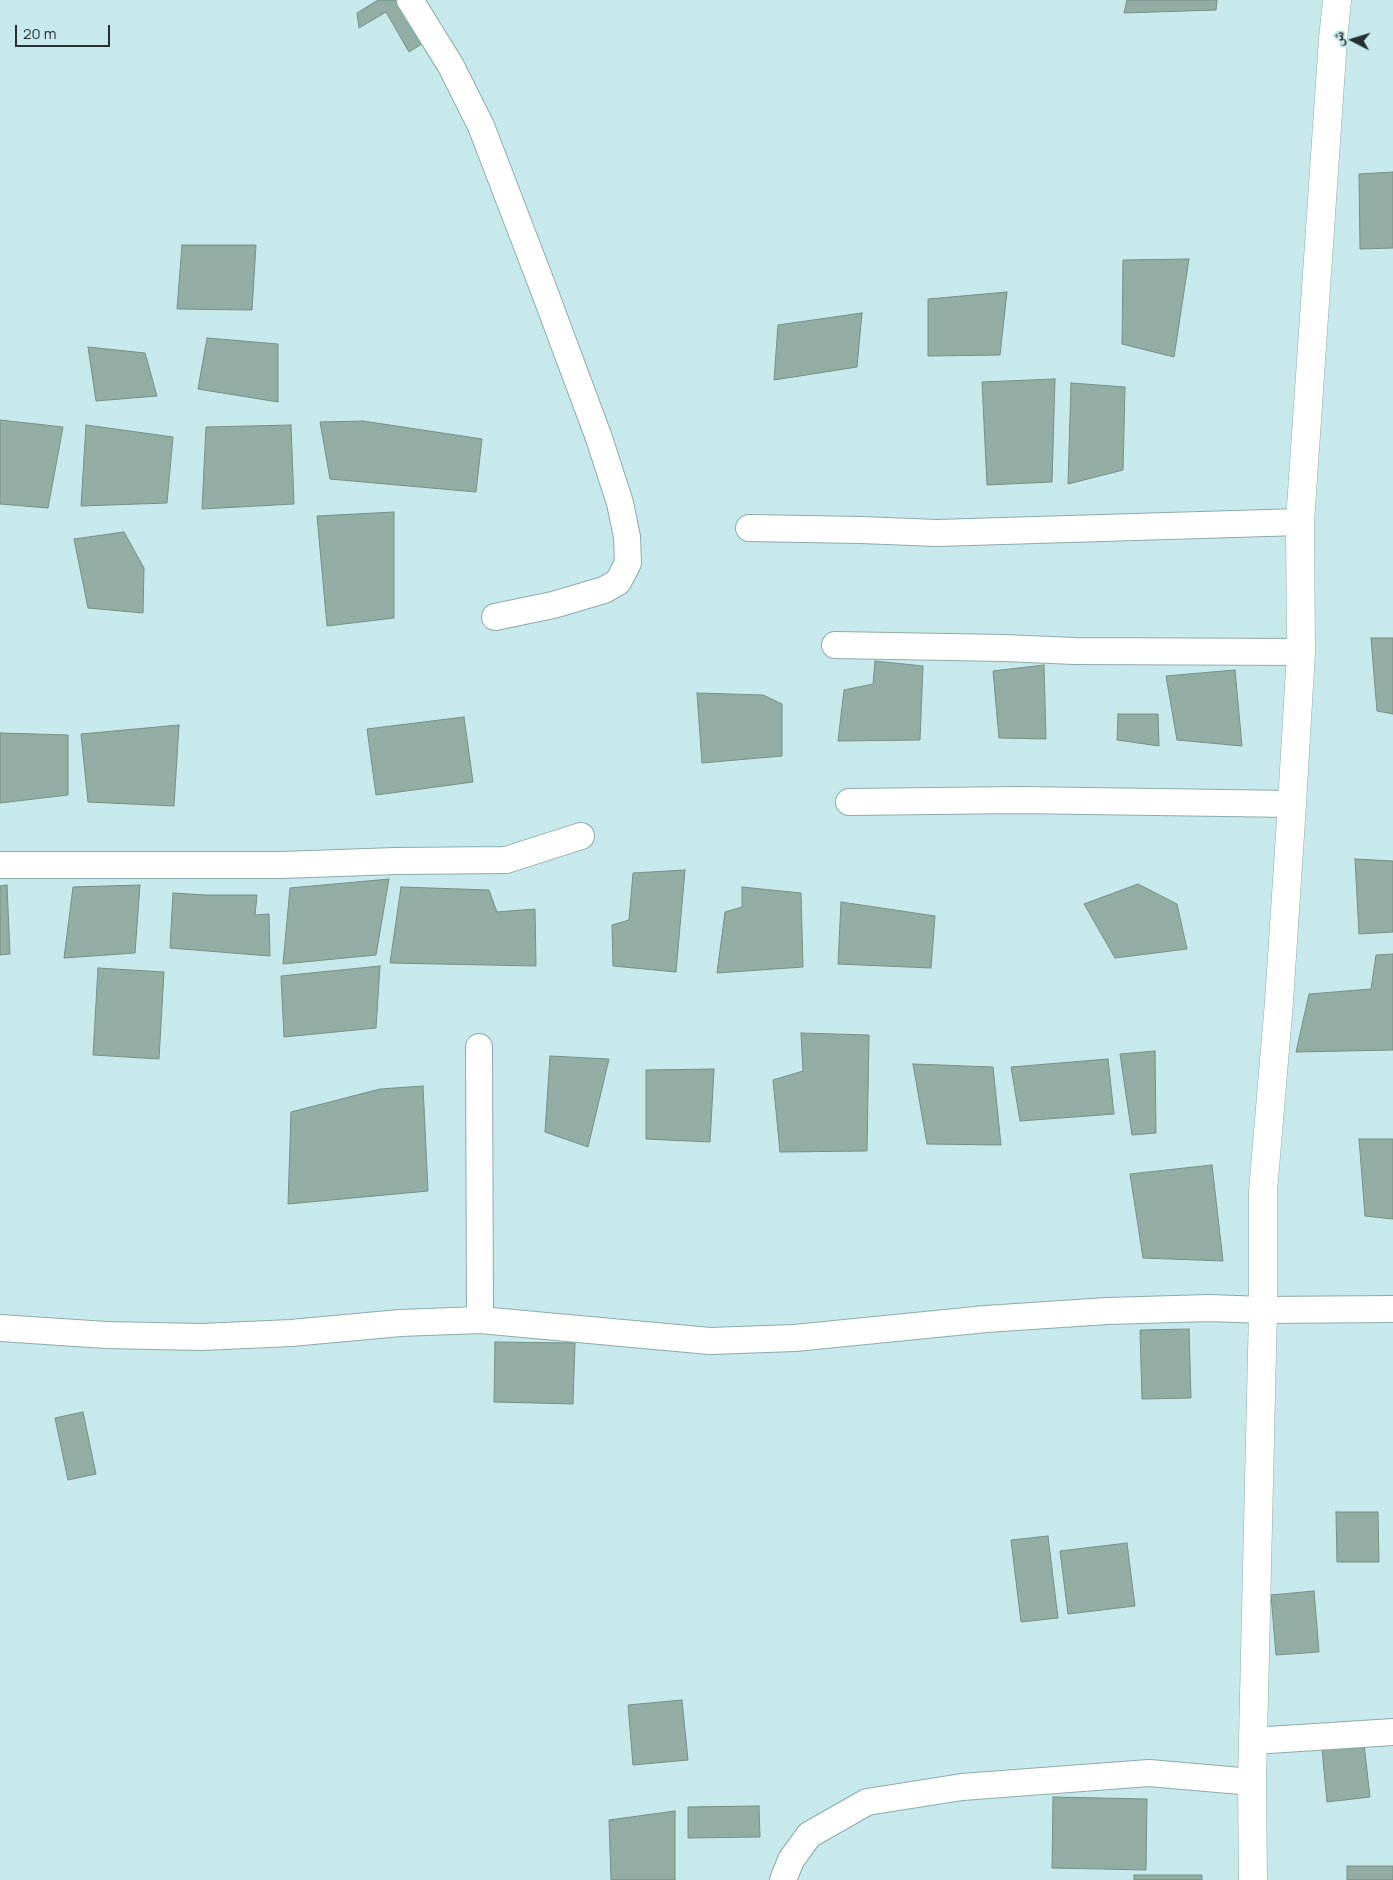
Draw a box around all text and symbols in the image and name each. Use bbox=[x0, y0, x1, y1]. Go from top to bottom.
scale bar bbox=[18, 15, 112, 47]
north arrow bbox=[1328, 15, 1378, 65]
text: 20 m bbox=[23, 23, 56, 44]
text: ش bbox=[1327, 30, 1348, 47]

